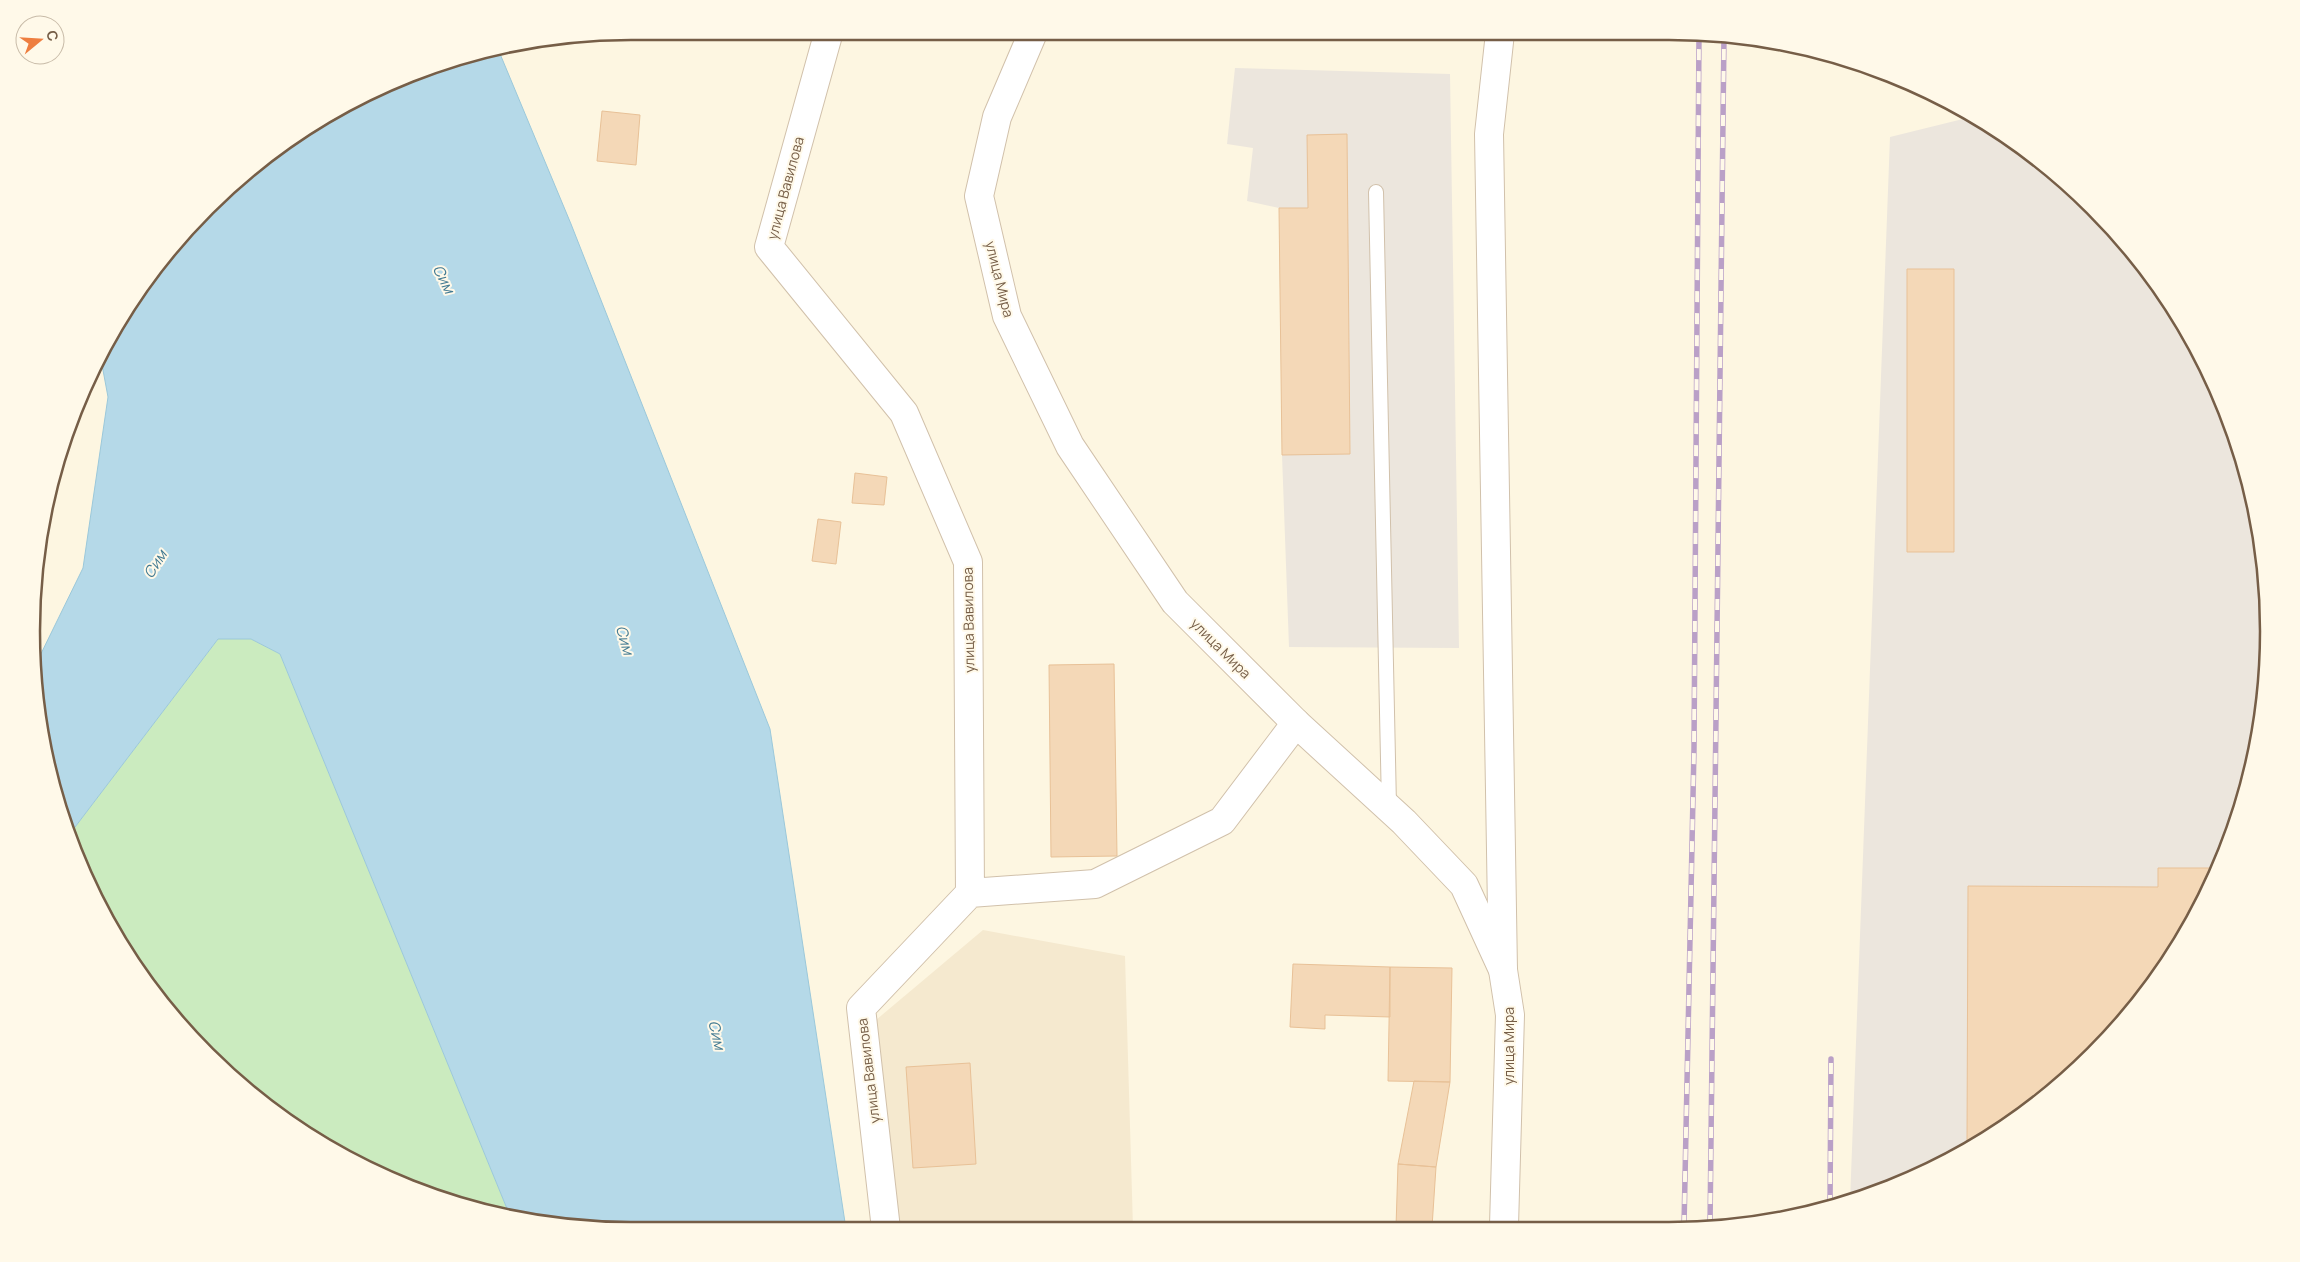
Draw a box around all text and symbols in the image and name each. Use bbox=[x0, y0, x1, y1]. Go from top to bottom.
north arrow bbox=[15, 15, 65, 65]
text: С bbox=[42, 28, 63, 44]
street label: улица Вавилова bbox=[762, 134, 808, 242]
street label: улица Мира bbox=[981, 239, 1019, 319]
water label: Сим bbox=[428, 261, 461, 298]
water label: Сим bbox=[138, 544, 173, 582]
street label: улица Вавилова bbox=[958, 567, 978, 673]
street label: улица Мира bbox=[1187, 614, 1255, 682]
water label: Сим bbox=[611, 623, 640, 659]
street label: улица Мира bbox=[1499, 1007, 1518, 1085]
street label: улица Вавилова bbox=[852, 1017, 884, 1125]
water label: Сим bbox=[703, 1018, 731, 1053]

